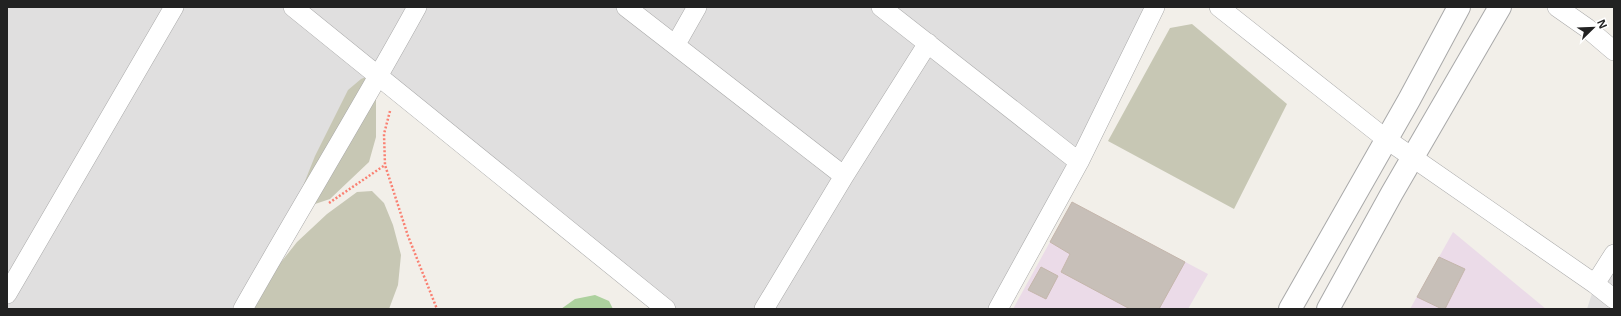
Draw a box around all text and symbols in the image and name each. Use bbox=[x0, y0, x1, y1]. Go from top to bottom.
north arrow bbox=[1573, 8, 1613, 48]
text: N bbox=[1594, 17, 1611, 31]

